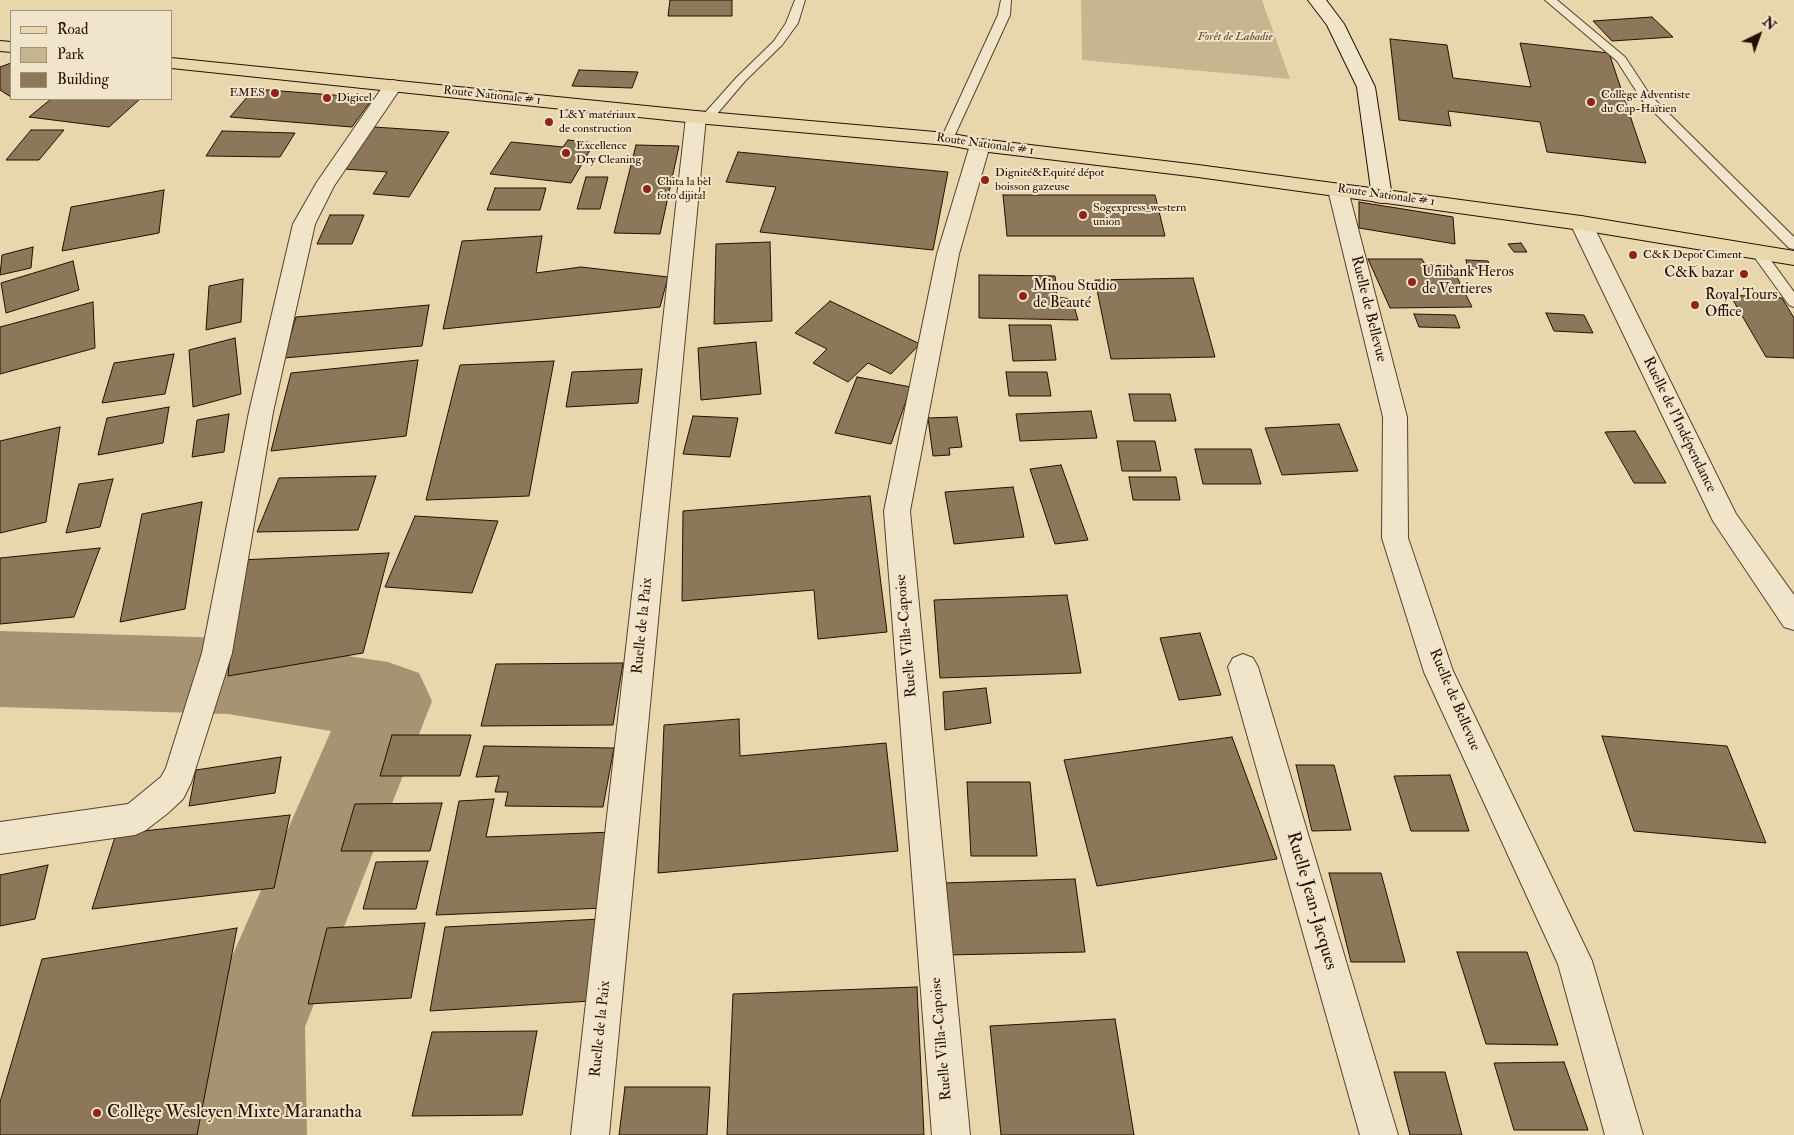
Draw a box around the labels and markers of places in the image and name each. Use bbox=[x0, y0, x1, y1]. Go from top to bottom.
place label: EMES bbox=[229, 86, 265, 100]
marker: EMES bbox=[269, 87, 281, 99]
place label: Collège Adventiste du Cap-Haïtien bbox=[1601, 88, 1690, 116]
place label: Digicel bbox=[337, 91, 372, 105]
marker: Digicel bbox=[321, 92, 333, 104]
marker: Collège Adventiste du Cap-Haïtien bbox=[1585, 96, 1597, 108]
place label: L&Y matériaux de construction bbox=[559, 108, 636, 136]
marker: L&Y matériaux de construction bbox=[543, 116, 555, 128]
place label: Excellence Dry Cleaning bbox=[576, 139, 641, 167]
marker: Excellence Dry Cleaning bbox=[560, 147, 572, 159]
place label: Dignité&Equité dépot boisson gazeuse bbox=[995, 166, 1104, 194]
marker: Dignité&Equité dépot boisson gazeuse bbox=[979, 174, 991, 186]
place label: Chita la bèl foto dijital bbox=[657, 175, 711, 203]
marker: Chita la bèl foto dijital bbox=[641, 183, 653, 195]
place label: Sogexpress_western union bbox=[1093, 201, 1186, 229]
marker: Sogexpress_western union bbox=[1077, 209, 1089, 221]
place label: C&K Depot Ciment bbox=[1643, 248, 1742, 262]
marker: C&K Depot Ciment bbox=[1627, 249, 1639, 261]
place label: Unibank Heros de Vertieres bbox=[1422, 264, 1514, 299]
place label: C&K bazar bbox=[1664, 265, 1734, 283]
marker: C&K bazar bbox=[1738, 268, 1750, 280]
marker: Unibank Heros de Vertieres bbox=[1406, 276, 1418, 288]
place label: Minou Studio de Beauté bbox=[1033, 278, 1117, 313]
place label: Royal Tours Office bbox=[1705, 287, 1777, 322]
marker: Minou Studio de Beauté bbox=[1017, 290, 1029, 302]
marker: Royal Tours Office bbox=[1689, 299, 1701, 311]
place label: Collège Wesleyen Mixte Maranatha bbox=[107, 1102, 362, 1124]
marker: Collège Wesleyen Mixte Maranatha bbox=[91, 1107, 103, 1119]

